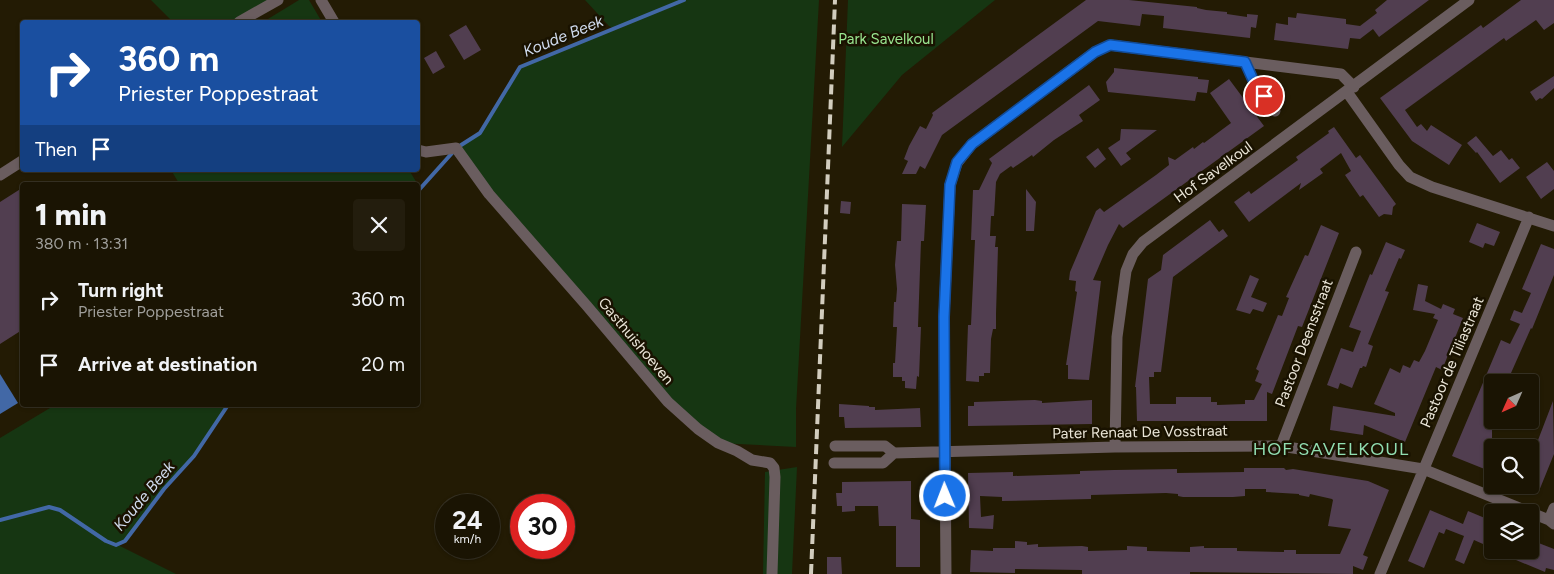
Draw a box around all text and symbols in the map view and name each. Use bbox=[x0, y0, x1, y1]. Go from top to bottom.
water label: Koude Beek bbox=[520, 11, 607, 61]
park label: Park Savelkoul bbox=[838, 30, 934, 48]
text: 360 m bbox=[118, 38, 219, 80]
icon: right bbox=[35, 40, 100, 105]
pin bbox=[1243, 75, 1285, 117]
text: Priester Poppestraat bbox=[118, 80, 319, 107]
icon: arrive bbox=[1250, 82, 1278, 110]
icon: arrive bbox=[87, 135, 115, 163]
text: Then bbox=[35, 138, 77, 161]
street label: Hof Savelkoul bbox=[1170, 138, 1256, 206]
text: 1 min bbox=[35, 196, 107, 233]
button: close bbox=[353, 199, 405, 251]
text: 380 m · 13:31 bbox=[35, 234, 128, 253]
street label: Pastoor Deensstraat bbox=[1271, 276, 1337, 410]
text: Turn right bbox=[78, 279, 164, 302]
icon: right bbox=[35, 286, 63, 314]
text: 360 m bbox=[351, 288, 405, 311]
street label: Pastoor de Tiliastraat bbox=[1416, 293, 1488, 430]
street label: Gasthuishoeven bbox=[594, 294, 678, 388]
text: Priester Poppestraat bbox=[78, 302, 224, 321]
icon: arrive bbox=[35, 351, 63, 379]
text: Arrive at destination bbox=[78, 353, 257, 376]
text: 20 m bbox=[361, 353, 405, 376]
north arrow bbox=[1484, 374, 1539, 429]
map controls bbox=[1484, 374, 1539, 559]
street label: Pater Renaat De Vosstraat bbox=[1052, 421, 1228, 443]
district label: HOF SAVELKOUL bbox=[1253, 438, 1409, 460]
button: search bbox=[1484, 439, 1539, 494]
water label: Koude Beek bbox=[109, 456, 179, 535]
position arrow bbox=[918, 469, 970, 521]
speed limit sign: 30 bbox=[510, 494, 575, 559]
button: layers bbox=[1484, 504, 1539, 559]
text: 24 bbox=[452, 505, 483, 535]
text: km/h bbox=[454, 532, 481, 546]

